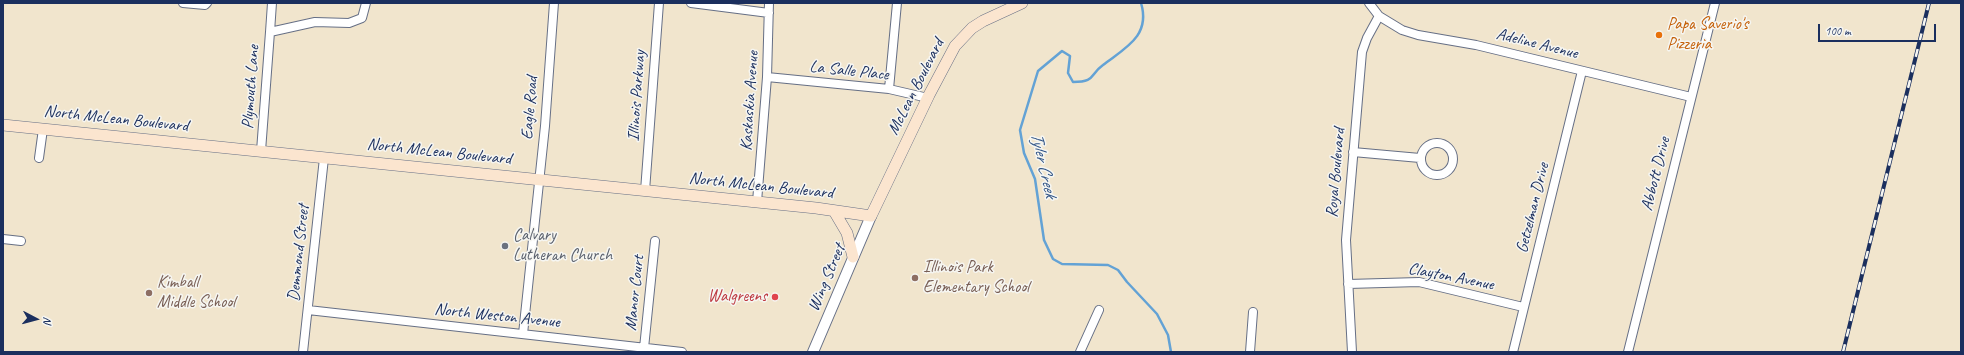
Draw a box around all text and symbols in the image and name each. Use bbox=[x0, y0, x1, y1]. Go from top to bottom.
place label: Papa Saverio's Pizzeria bbox=[1667, 15, 1748, 55]
scale bar bbox=[1820, 16, 1938, 42]
text: 100 m bbox=[1825, 23, 1851, 39]
street label: Adeline Avenue bbox=[1494, 24, 1580, 64]
marker: Papa Saverio's Pizzeria bbox=[1654, 30, 1664, 40]
street label: McLean Boulevard bbox=[883, 36, 949, 138]
street label: Plymouth Lane bbox=[238, 44, 264, 130]
street label: Illinois Parkway bbox=[624, 50, 650, 142]
street label: Kaskaskia Avenue bbox=[736, 50, 764, 152]
street label: La Salle Place bbox=[808, 57, 890, 85]
street label: Eagle Road bbox=[517, 76, 543, 140]
street label: North McLean Boulevard bbox=[43, 101, 189, 137]
street label: Royal Boulevard bbox=[1322, 127, 1350, 219]
water label: Tyler Creek bbox=[1025, 130, 1061, 200]
street label: North McLean Boulevard bbox=[366, 134, 512, 170]
street label: Abbott Drive bbox=[1637, 135, 1675, 213]
street label: Getzelman Drive bbox=[1512, 161, 1554, 255]
street label: North McLean Boulevard bbox=[688, 168, 834, 204]
street label: Demmond Street bbox=[284, 204, 314, 302]
place label: Calvary Lutheran Church bbox=[513, 226, 612, 266]
marker: Calvary Lutheran Church bbox=[500, 241, 510, 251]
street label: Wing Street bbox=[804, 241, 850, 315]
street label: Manor Court bbox=[621, 254, 649, 332]
place label: Illinois Park Elementary School bbox=[923, 258, 1029, 298]
street label: Clayton Avenue bbox=[1407, 259, 1495, 295]
place label: Kimball Middle School bbox=[157, 273, 235, 313]
marker: Illinois Park Elementary School bbox=[910, 273, 920, 283]
place label: Walgreens bbox=[708, 287, 767, 307]
marker: Kimball Middle School bbox=[144, 288, 154, 298]
marker: Walgreens bbox=[770, 292, 780, 302]
north arrow bbox=[16, 299, 56, 339]
street label: North Weston Avenue bbox=[433, 299, 561, 333]
text: N bbox=[41, 316, 55, 324]

